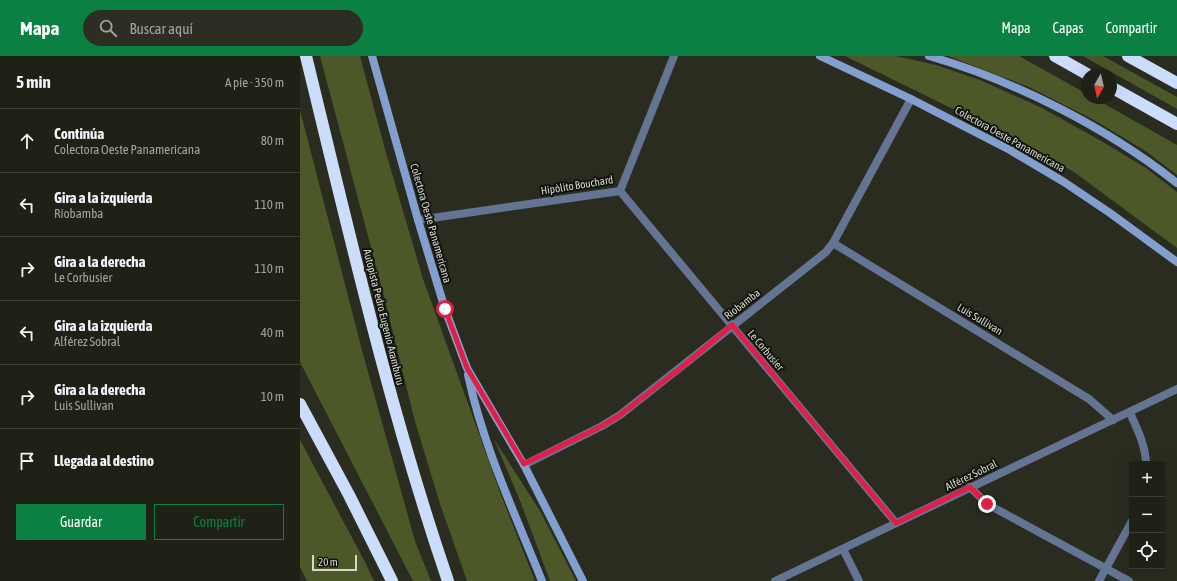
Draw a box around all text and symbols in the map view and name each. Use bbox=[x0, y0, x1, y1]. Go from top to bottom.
search box bbox=[83, 10, 363, 46]
text: Mapa bbox=[20, 17, 59, 39]
icon: search bbox=[97, 17, 119, 39]
text: Buscar aquí bbox=[129, 20, 193, 37]
text: Mapa bbox=[1002, 20, 1031, 36]
text: Capas bbox=[1053, 20, 1084, 36]
text: Compartir bbox=[1106, 20, 1157, 36]
north arrow bbox=[1081, 68, 1117, 104]
text: 5 min bbox=[16, 72, 51, 92]
text: A pie · 350 m bbox=[225, 75, 284, 90]
street label: Colectora Oeste Panamericana bbox=[953, 104, 1067, 174]
text: Continúa bbox=[54, 125, 104, 142]
icon: ahead bbox=[16, 130, 38, 152]
text: 80 m bbox=[261, 133, 284, 148]
text: Colectora Oeste Panamericana bbox=[54, 142, 200, 157]
street label: Colectora Oeste Panamericana bbox=[408, 162, 454, 284]
street label: Hipòlito Bouchard bbox=[540, 173, 614, 197]
text: Gira a la izquierda bbox=[54, 189, 152, 206]
icon: left bbox=[16, 194, 38, 216]
text: 110 m bbox=[255, 197, 284, 212]
text: Riobamba bbox=[54, 206, 103, 221]
street label: Autopista Pedro Eugenio Aramburu bbox=[361, 247, 407, 387]
text: Gira a la derecha bbox=[54, 253, 145, 270]
icon: right bbox=[16, 258, 38, 280]
text: 110 m bbox=[255, 261, 284, 276]
text: Le Corbusier bbox=[54, 270, 112, 285]
street label: Riobamba bbox=[722, 286, 762, 322]
route start bbox=[436, 300, 454, 318]
street label: Luis Sullivan bbox=[955, 301, 1005, 337]
text: Gira a la izquierda bbox=[54, 317, 152, 334]
icon: left bbox=[16, 322, 38, 344]
text: 40 m bbox=[261, 325, 284, 340]
street label: Le Corbusier bbox=[746, 327, 787, 373]
text: Alférez Sobral bbox=[54, 334, 120, 349]
text: Gira a la derecha bbox=[54, 381, 145, 398]
icon: right bbox=[16, 386, 38, 408]
text: 10 m bbox=[261, 389, 284, 404]
text: Luis Sullivan bbox=[54, 398, 114, 413]
icon: arrive bbox=[16, 450, 38, 472]
text: Llegada al destino bbox=[54, 452, 154, 469]
street label: Alférez Sobral bbox=[943, 457, 999, 493]
map controls bbox=[1129, 461, 1165, 569]
button: + bbox=[1129, 461, 1165, 497]
route end bbox=[978, 495, 996, 513]
button: − bbox=[1129, 497, 1165, 533]
button: Guardar bbox=[16, 504, 146, 540]
button: Compartir bbox=[154, 504, 284, 540]
button: locate bbox=[1129, 533, 1165, 569]
scale bar bbox=[312, 553, 357, 572]
text: 20 m bbox=[318, 556, 338, 568]

